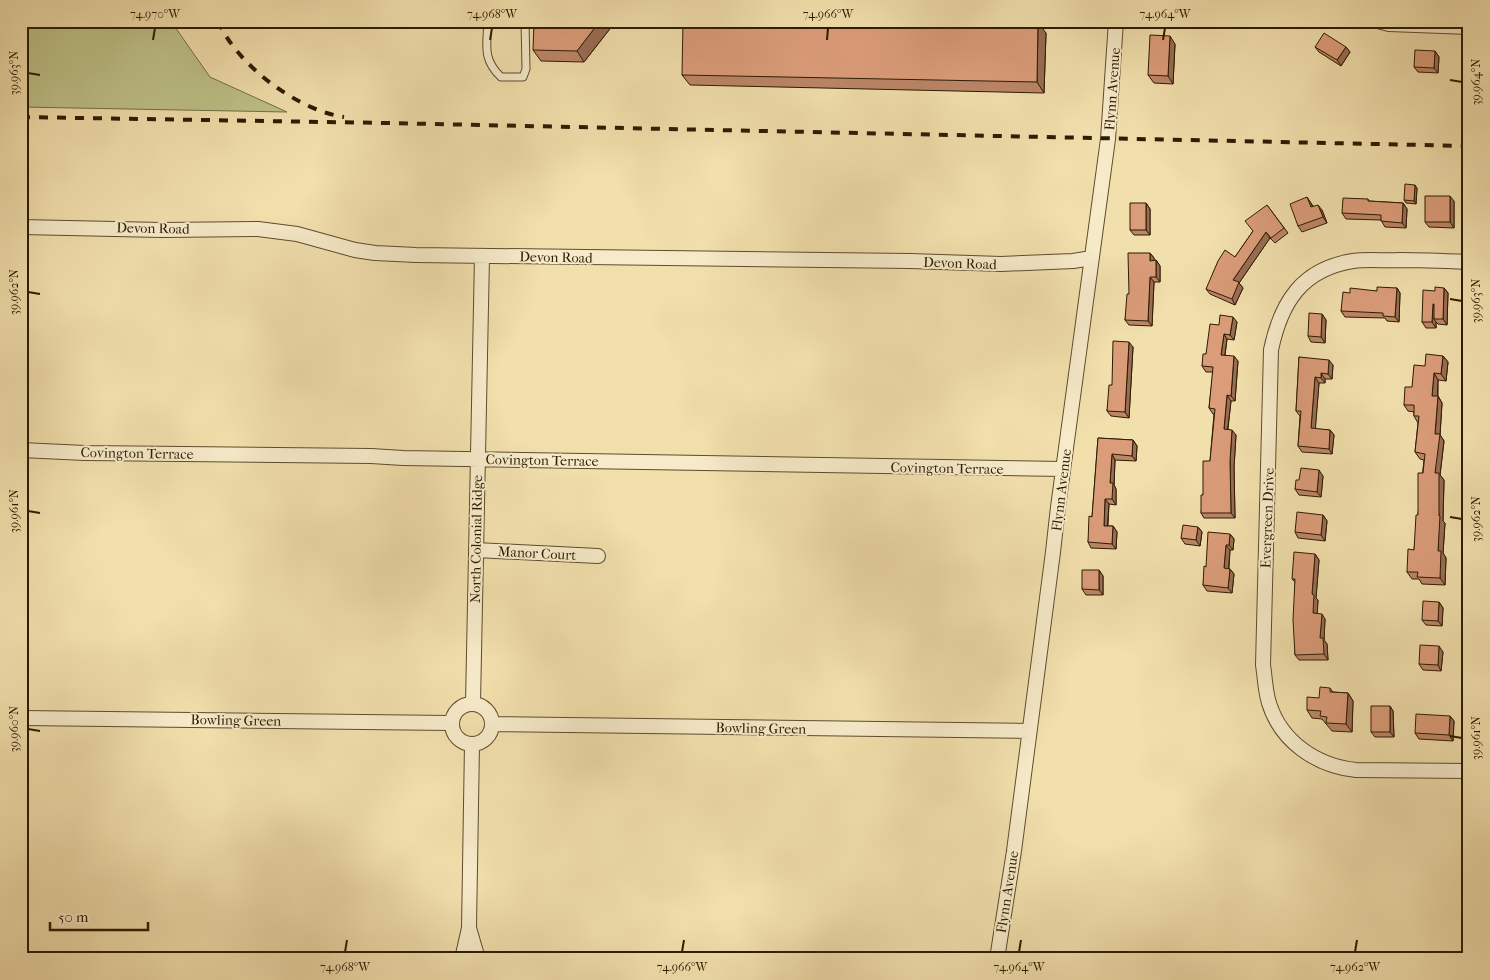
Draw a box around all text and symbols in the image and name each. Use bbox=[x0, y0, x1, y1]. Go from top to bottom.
text: 74.970°W bbox=[130, 7, 181, 21]
text: 74.968°W bbox=[467, 7, 518, 21]
text: 74.966°W bbox=[803, 7, 854, 21]
text: 74.964°W bbox=[1140, 7, 1192, 21]
street label: Flynn Avenue bbox=[1101, 47, 1124, 131]
text: 39.963°N bbox=[7, 51, 21, 95]
text: 39.964°N bbox=[1469, 59, 1483, 105]
street label: Devon Road bbox=[116, 219, 190, 238]
street label: Devon Road bbox=[519, 248, 593, 267]
street label: Devon Road bbox=[923, 254, 997, 273]
text: 39.962°N bbox=[7, 269, 21, 315]
text: 39.963°N bbox=[1469, 279, 1483, 323]
street label: Covington Terrace bbox=[80, 444, 194, 463]
street label: Flynn Avenue bbox=[1048, 448, 1075, 532]
street label: Covington Terrace bbox=[485, 451, 599, 470]
street label: Covington Terrace bbox=[890, 459, 1004, 478]
street label: Evergreen Drive bbox=[1257, 467, 1278, 569]
street label: North Colonial Ridge bbox=[467, 475, 486, 603]
text: 39.961°N bbox=[7, 489, 21, 533]
text: 39.962°N bbox=[1469, 496, 1483, 542]
street label: Manor Court bbox=[497, 543, 577, 564]
text: 39.960°N bbox=[7, 706, 21, 752]
street label: Bowling Green bbox=[191, 711, 281, 730]
text: 39.961°N bbox=[1469, 716, 1483, 760]
street label: Bowling Green bbox=[716, 719, 806, 738]
street label: Flynn Avenue bbox=[993, 850, 1022, 934]
scale bar bbox=[50, 900, 148, 932]
text: 50 m bbox=[58, 908, 89, 926]
text: 74.968°W bbox=[320, 960, 371, 974]
text: 74.966°W bbox=[657, 960, 708, 974]
text: 74.964°W bbox=[994, 960, 1046, 974]
text: 74.962°W bbox=[1330, 960, 1381, 974]

